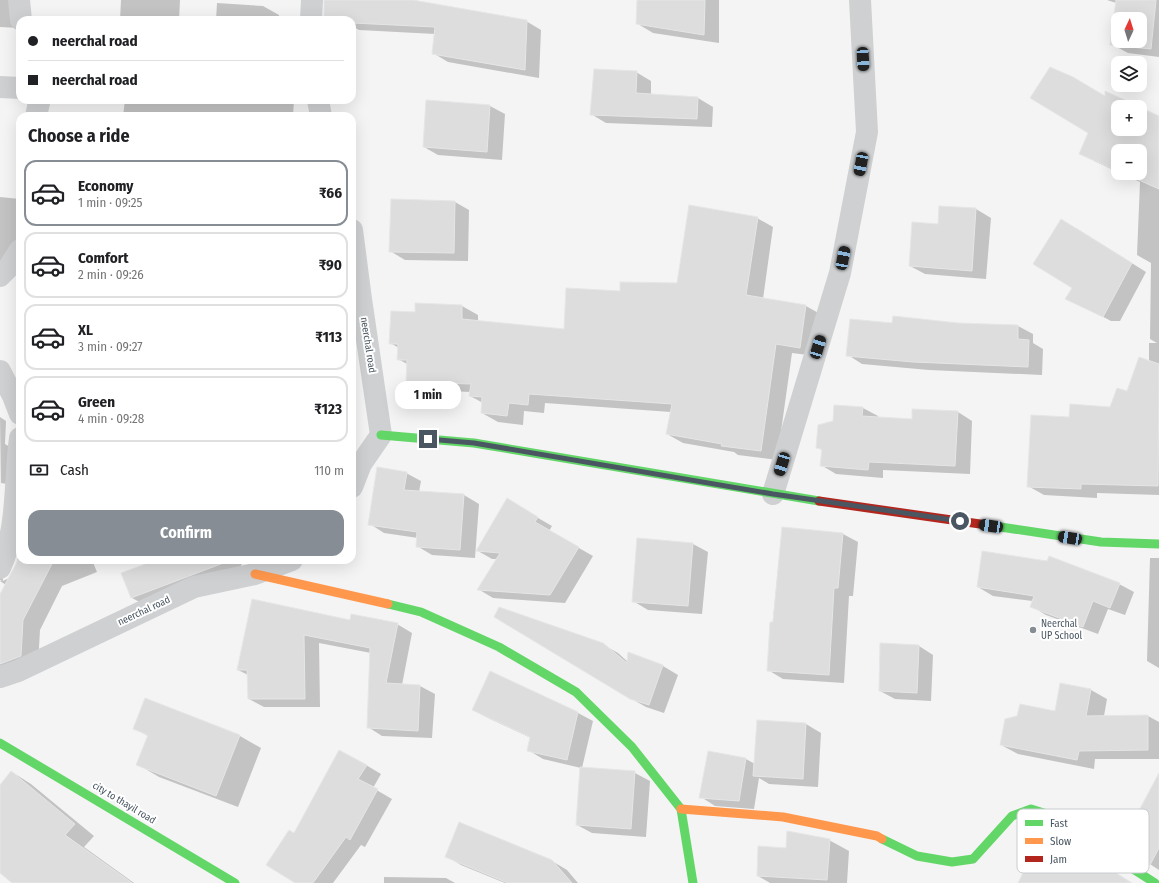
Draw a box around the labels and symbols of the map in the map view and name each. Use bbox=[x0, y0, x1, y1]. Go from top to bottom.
north arrow bbox=[1111, 12, 1147, 48]
car bbox=[856, 47, 870, 71]
car bbox=[853, 151, 869, 177]
car bbox=[835, 245, 851, 271]
street label: neerchal road bbox=[358, 316, 378, 374]
car bbox=[809, 334, 827, 360]
callout: 1 min bbox=[395, 381, 461, 409]
route end bbox=[419, 430, 437, 448]
car bbox=[773, 451, 791, 477]
route start bbox=[951, 512, 969, 530]
car bbox=[978, 518, 1004, 534]
car bbox=[1057, 530, 1083, 546]
street label: neerchal road bbox=[116, 594, 172, 628]
place label: Neerchal UP School bbox=[1041, 618, 1082, 642]
marker: Neerchal UP School bbox=[1028, 625, 1038, 635]
street label: city to thayil road bbox=[90, 779, 158, 827]
legend bbox=[1017, 809, 1149, 873]
text: Fast bbox=[1050, 817, 1068, 830]
text: Slow bbox=[1050, 835, 1071, 848]
text: Jam bbox=[1050, 853, 1067, 866]

